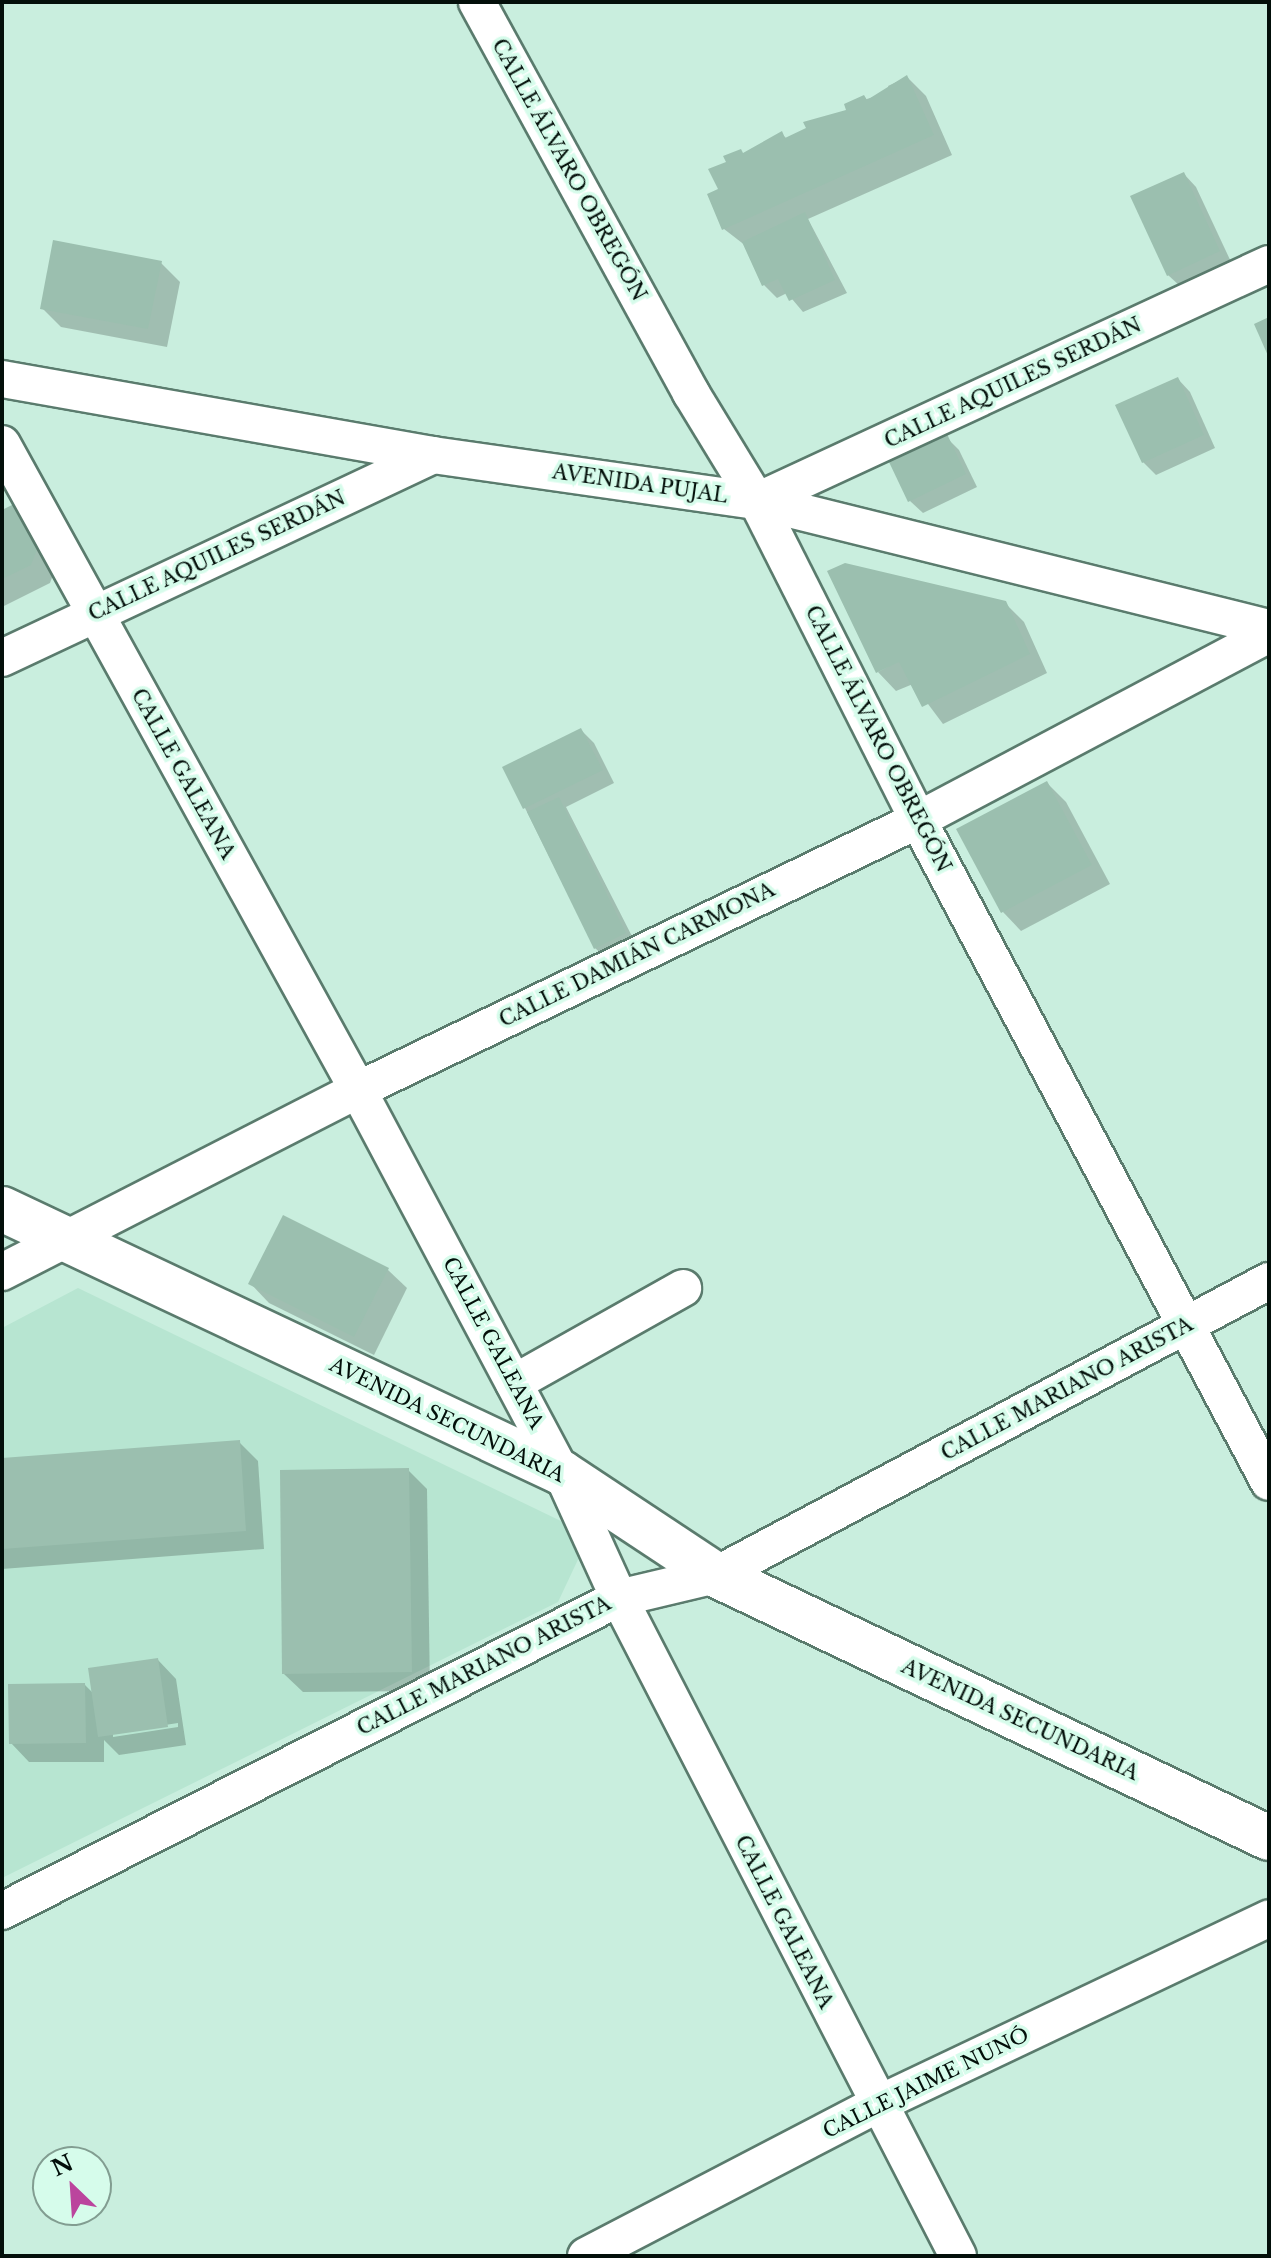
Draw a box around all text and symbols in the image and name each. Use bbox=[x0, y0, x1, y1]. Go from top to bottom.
street label: CALLE ÁLVARO OBREGÓN bbox=[487, 34, 651, 306]
street label: CALLE AQUILES SERDÁN bbox=[880, 313, 1146, 453]
street label: AVENIDA PUJAL bbox=[551, 460, 729, 508]
street label: CALLE AQUILES SERDÁN bbox=[84, 486, 350, 626]
street label: CALLE ÁLVARO OBREGÓN bbox=[800, 601, 956, 877]
street label: CALLE GALEANA bbox=[126, 685, 240, 863]
street label: CALLE DAMIÁN CARMONA bbox=[495, 878, 779, 1032]
street label: CALLE GALEANA bbox=[438, 1253, 548, 1433]
street label: CALLE MARIANO ARISTA bbox=[937, 1312, 1197, 1466]
street label: AVENIDA SECUNDARIA bbox=[325, 1352, 569, 1488]
street label: CALLE MARIANO ARISTA bbox=[353, 1591, 615, 1741]
street label: AVENIDA SECUNDARIA bbox=[897, 1654, 1143, 1786]
street label: CALLE GALEANA bbox=[730, 1831, 838, 2013]
street label: CALLE JAIME NUNÓ bbox=[819, 2023, 1033, 2143]
north arrow bbox=[32, 2146, 112, 2226]
text: N bbox=[47, 2149, 78, 2182]

